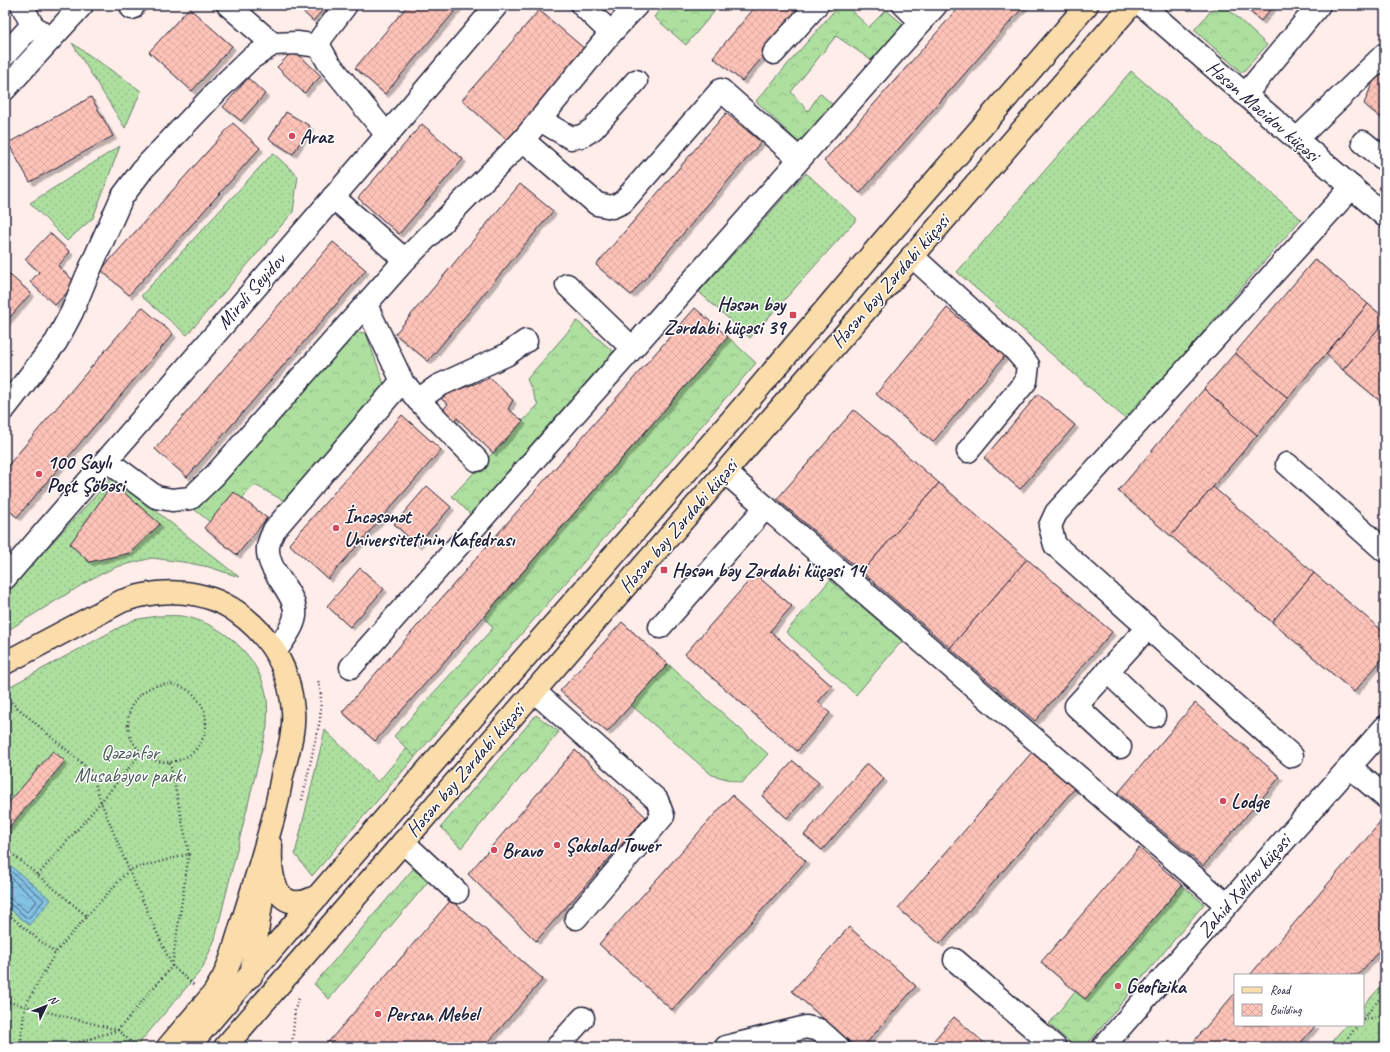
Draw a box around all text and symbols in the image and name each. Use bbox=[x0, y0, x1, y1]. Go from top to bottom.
street label: Həsən Məcidov küçəsi bbox=[1201, 55, 1326, 168]
place label: Araz bbox=[300, 124, 335, 149]
marker: Araz bbox=[287, 131, 297, 141]
street label: Həsən bəy Zərdabi küçəsi bbox=[825, 207, 956, 353]
street label: Mirəli Seyidov bbox=[211, 246, 292, 334]
place label: Həsən bəy Zərdabi küçəsi 39 bbox=[664, 292, 787, 340]
marker: Həsən bəy Zərdabi küçəsi 39 bbox=[788, 310, 798, 320]
place label: 100 Saylı Poçt Şöbəsi bbox=[47, 450, 128, 498]
street label: Həsən bəy Zərdabi küçəsi bbox=[613, 452, 744, 598]
marker: 100 Saylı Poçt Şöbəsi bbox=[34, 469, 44, 479]
place label: İncəsənət Universitetinin Kafedrası bbox=[344, 504, 516, 552]
marker: İncəsənət Universitetinin Kafedrası bbox=[331, 523, 341, 533]
place label: Həsən bəy Zərdabi küçəsi 14 bbox=[672, 558, 869, 583]
marker: Həsən bəy Zərdabi küçəsi 14 bbox=[659, 565, 669, 575]
street label: Həsən bəy Zərdabi küçəsi bbox=[400, 696, 531, 842]
park label: Qəzənfər Musabəyov parkı bbox=[75, 740, 187, 788]
place label: Lodge bbox=[1231, 789, 1270, 814]
marker: Lodge bbox=[1218, 796, 1228, 806]
street label: Zahid Xəlilov küçəsi bbox=[1192, 827, 1297, 943]
place label: Şokolad Tower bbox=[565, 833, 663, 858]
place label: Bravo bbox=[502, 838, 544, 863]
marker: Şokolad Tower bbox=[552, 840, 562, 850]
marker: Bravo bbox=[489, 845, 499, 855]
place label: Geofizika bbox=[1126, 974, 1188, 999]
legend bbox=[1234, 974, 1364, 1026]
marker: Geofizika bbox=[1113, 981, 1123, 991]
text: Road bbox=[1270, 982, 1292, 998]
north arrow bbox=[26, 986, 66, 1026]
text: N bbox=[46, 992, 62, 1008]
place label: Persan Mebel bbox=[386, 1002, 482, 1027]
text: Building bbox=[1270, 1002, 1302, 1018]
marker: Persan Mebel bbox=[373, 1009, 383, 1019]

